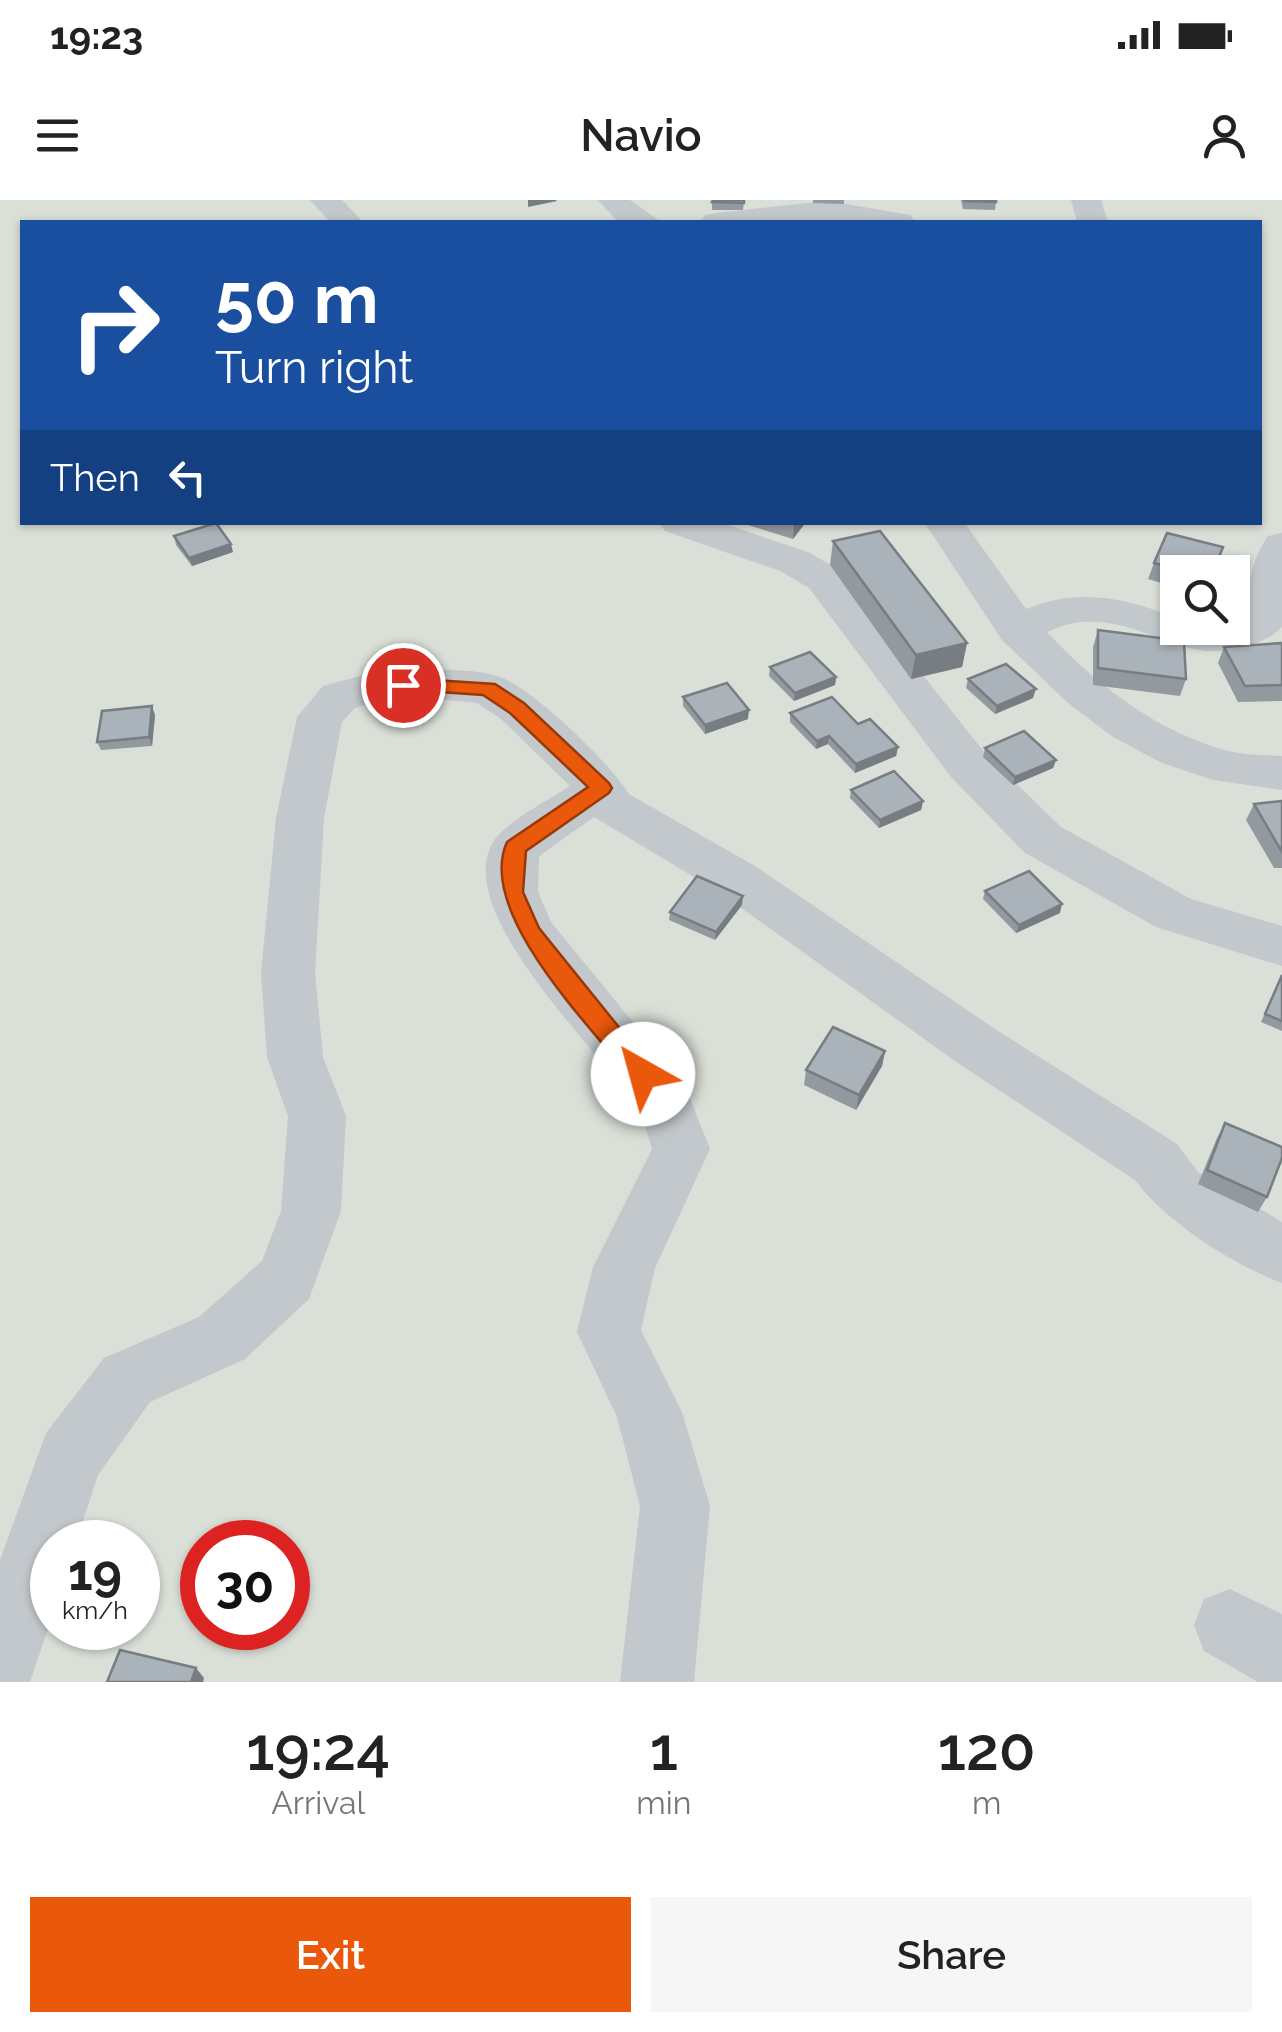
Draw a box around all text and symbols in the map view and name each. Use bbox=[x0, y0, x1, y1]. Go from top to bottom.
text: 19:23 bbox=[50, 13, 143, 58]
icon: menu bbox=[30, 108, 85, 163]
icon: person bbox=[1197, 108, 1252, 163]
text: Navio bbox=[580, 109, 702, 162]
text: 50 m bbox=[215, 257, 379, 339]
icon: right bbox=[50, 260, 180, 390]
text: Turn right bbox=[215, 341, 413, 394]
icon: left bbox=[160, 450, 215, 505]
text: Then bbox=[50, 455, 140, 500]
map controls bbox=[1160, 555, 1250, 645]
button: search bbox=[1160, 555, 1250, 645]
pin bbox=[361, 643, 446, 728]
icon: arrive bbox=[376, 658, 431, 713]
position arrow bbox=[591, 1022, 695, 1126]
speed limit sign: 30 bbox=[180, 1520, 310, 1650]
text: 19 bbox=[68, 1543, 122, 1602]
text: km/h bbox=[62, 1595, 128, 1625]
text: 19:24 bbox=[246, 1714, 390, 1784]
text: 1 bbox=[650, 1714, 678, 1784]
text: 120 bbox=[938, 1714, 1036, 1784]
text: Arrival bbox=[271, 1784, 365, 1821]
text: min bbox=[636, 1784, 691, 1821]
text: m bbox=[972, 1784, 1001, 1821]
button: Exit bbox=[30, 1897, 631, 2012]
button: Share bbox=[651, 1897, 1252, 2012]

